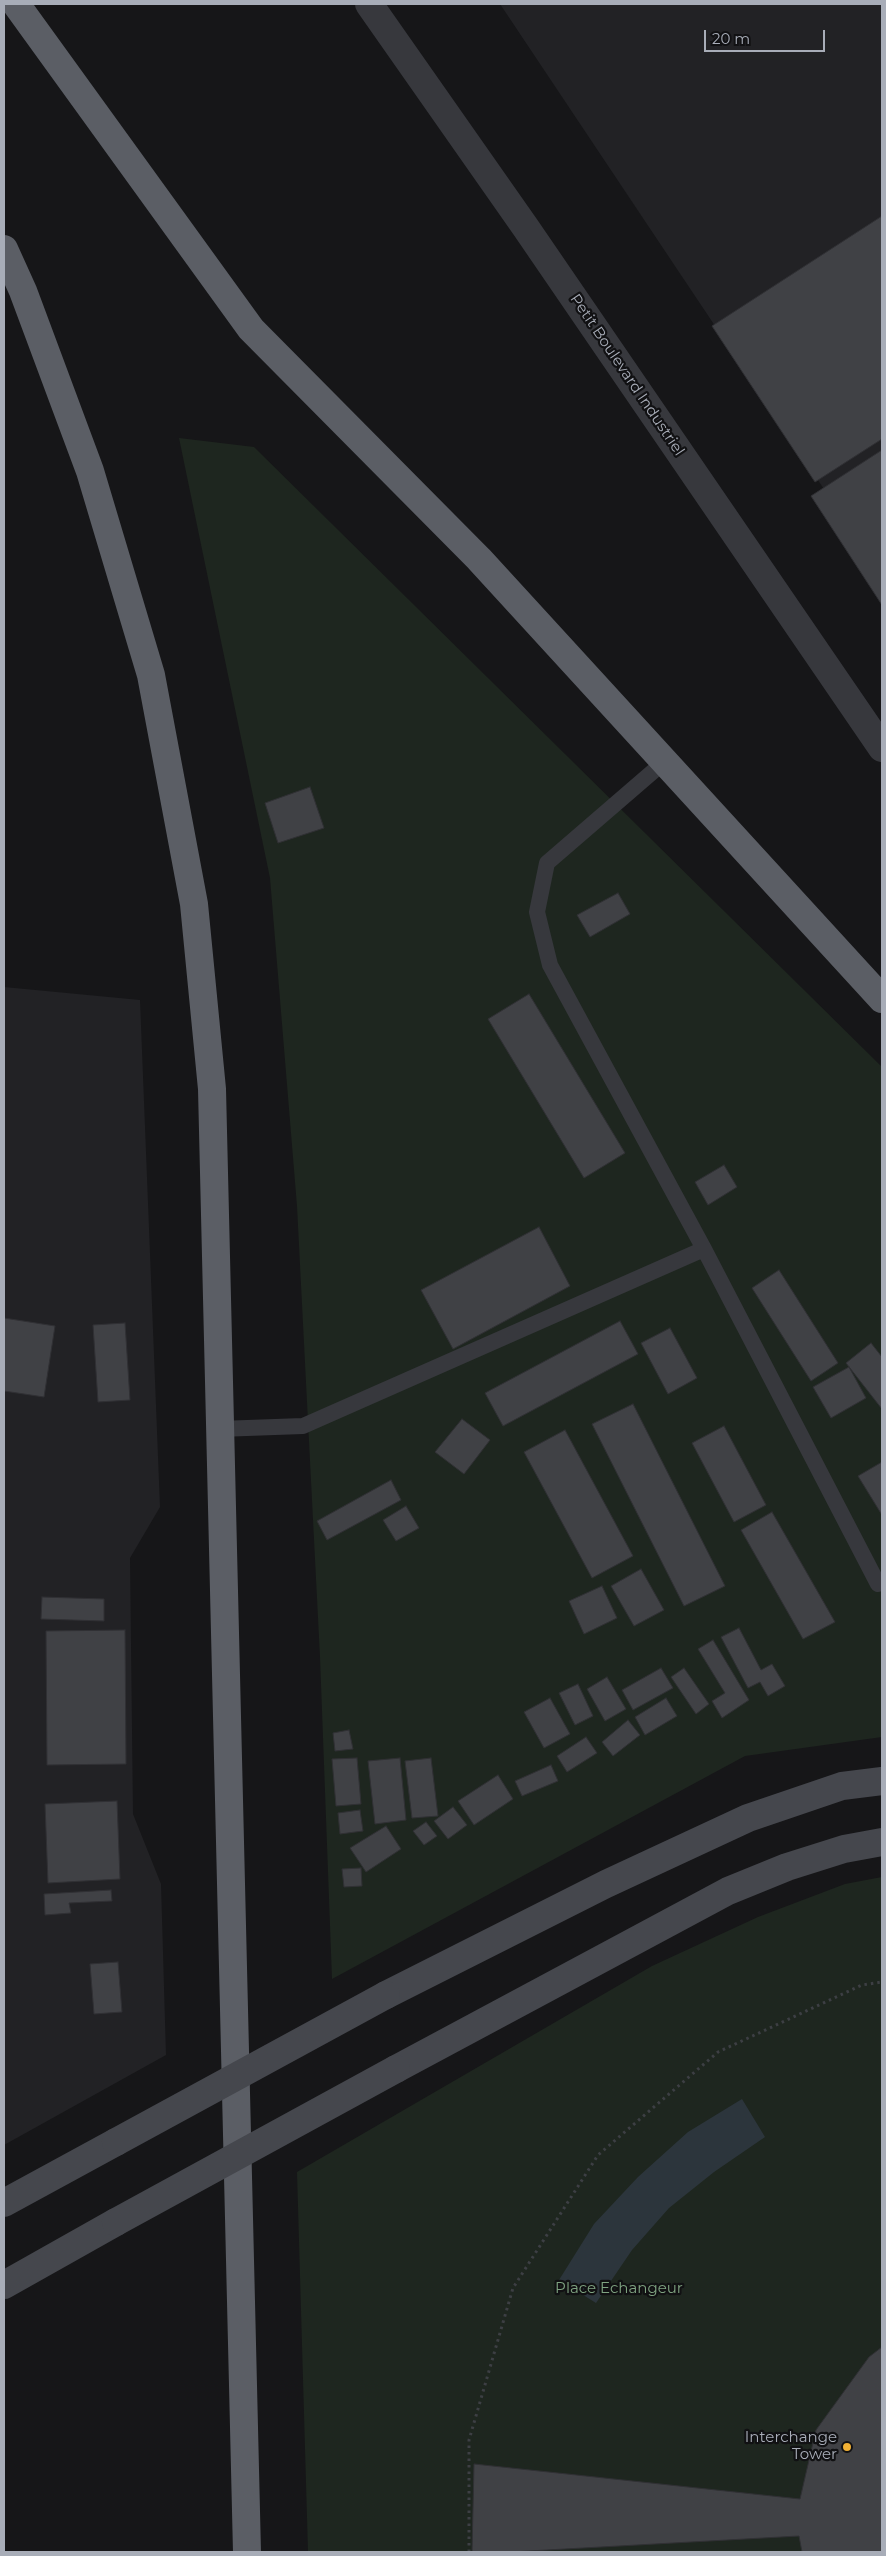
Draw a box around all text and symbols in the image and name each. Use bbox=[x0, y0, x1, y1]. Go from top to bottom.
scale bar bbox=[706, 20, 827, 52]
text: 20 m bbox=[712, 29, 750, 48]
street label: Petit Boulevard Industriel bbox=[566, 291, 688, 459]
park label: Place Echangeur bbox=[555, 2280, 683, 2298]
place label: Interchange Tower bbox=[745, 2429, 837, 2464]
marker: Interchange Tower bbox=[841, 2441, 853, 2453]

